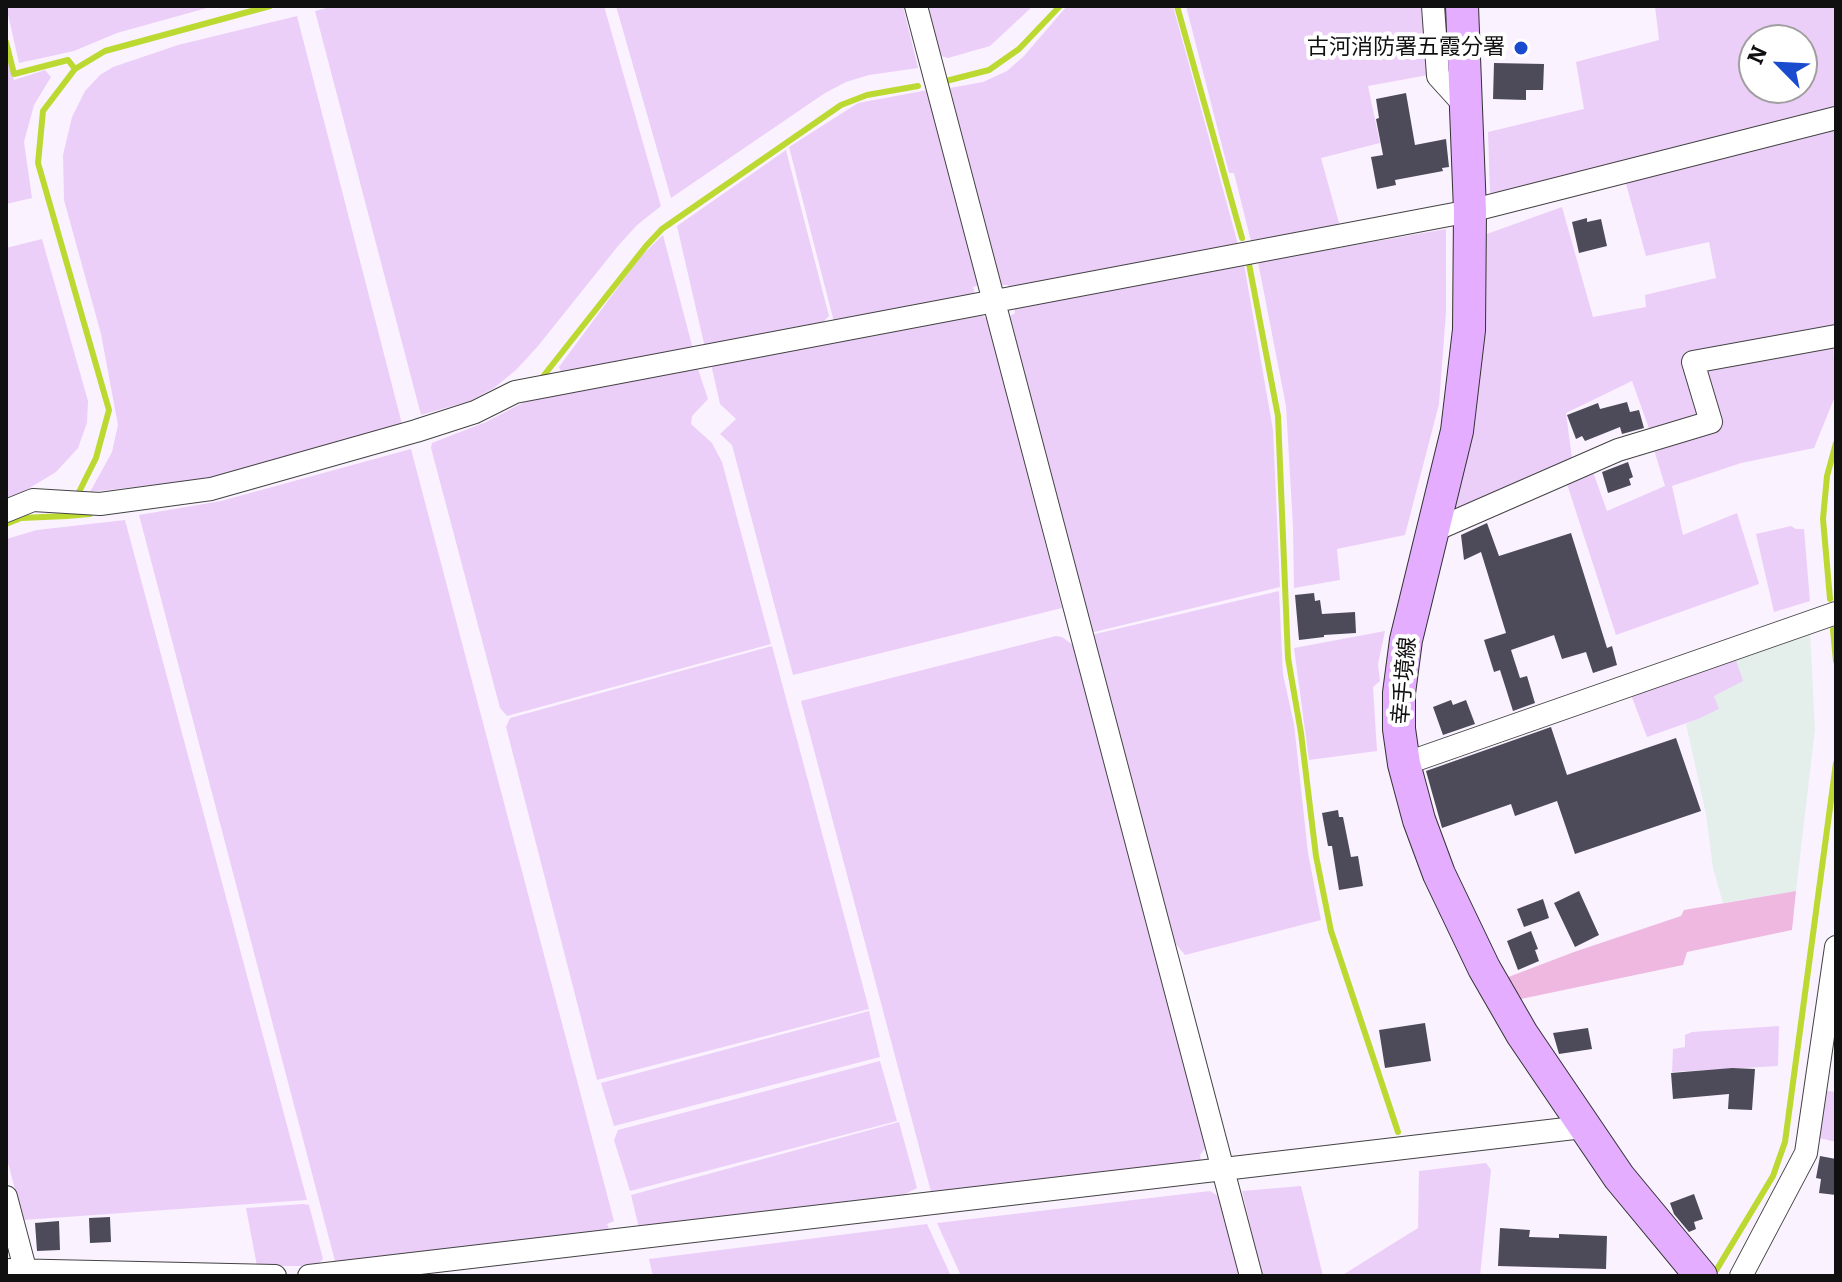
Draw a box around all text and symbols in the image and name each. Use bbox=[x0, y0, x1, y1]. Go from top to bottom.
north arrow bbox=[1738, 24, 1818, 104]
place label: 古河消防署五霞分署 bbox=[1307, 35, 1505, 61]
marker: 古河消防署五霞分署 bbox=[1512, 39, 1530, 57]
text: N bbox=[1742, 42, 1773, 68]
street label: 幸手境線 bbox=[1388, 636, 1422, 726]

